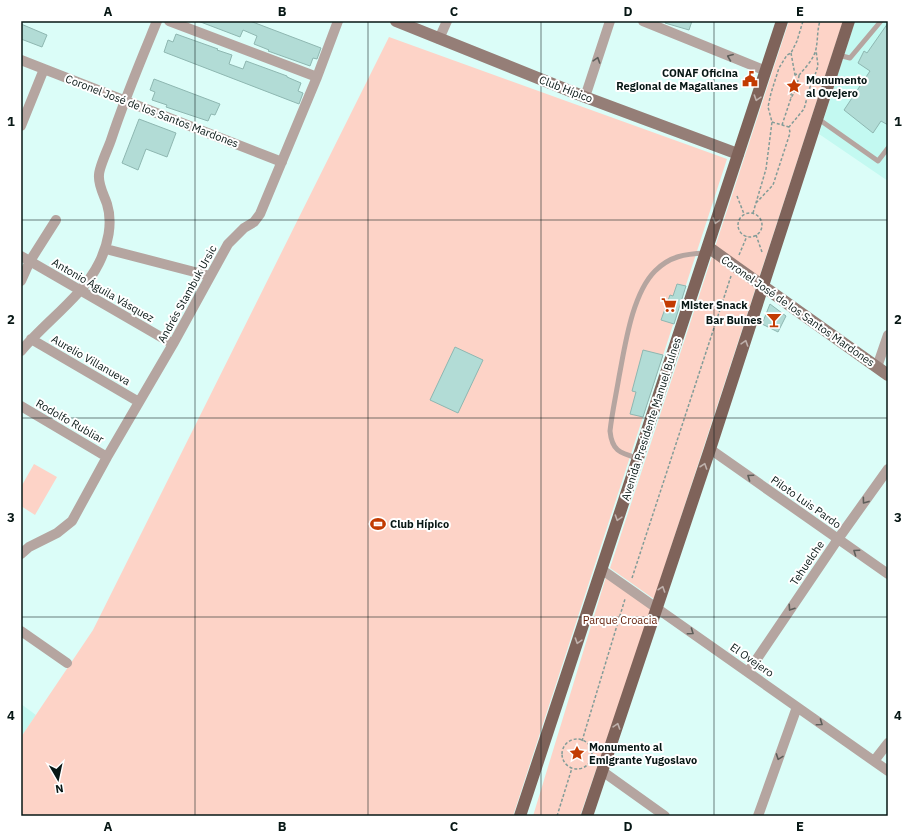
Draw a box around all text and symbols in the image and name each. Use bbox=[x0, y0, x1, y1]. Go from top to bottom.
text: A bbox=[104, 3, 113, 20]
text: B bbox=[278, 3, 287, 20]
text: C bbox=[450, 3, 459, 20]
text: D bbox=[623, 3, 633, 20]
text: E bbox=[796, 3, 804, 20]
one-way arrow bbox=[726, 53, 733, 61]
one-way arrow bbox=[592, 56, 601, 63]
place label: CONAF Oficina Regional de Magallanes bbox=[616, 66, 738, 93]
public building icon: CONAF Oficina Regional de Magallanes bbox=[741, 70, 759, 88]
street label: Coronel José de los Santos Mardones bbox=[63, 71, 241, 151]
street label: Club Hípico bbox=[537, 72, 595, 106]
place label: Monumento al Ovejero bbox=[806, 73, 867, 100]
place icon: Monumento al Ovejero bbox=[785, 77, 803, 95]
one-way arrow bbox=[753, 94, 762, 101]
text: 1 bbox=[7, 113, 15, 130]
text: 1 bbox=[894, 113, 902, 130]
one-way arrow bbox=[712, 218, 721, 225]
street label: Andrés Stambuk Ursic bbox=[154, 242, 220, 345]
street label: Coronel José de los Santos Mardones bbox=[719, 252, 877, 370]
street label: Antonio Águila Vásquez bbox=[49, 255, 157, 325]
supermarket icon: Mister Snack bbox=[660, 296, 678, 314]
place label: Mister Snack bbox=[681, 298, 748, 312]
text: 2 bbox=[7, 311, 15, 328]
bar icon: Bar Bulnes bbox=[765, 311, 783, 329]
text: 2 bbox=[894, 311, 902, 328]
place label: Bar Bulnes bbox=[706, 313, 762, 327]
street label: Aurelio Villanueva bbox=[49, 332, 133, 388]
street label: Avenida Presidente Manuel Bulnes bbox=[618, 336, 684, 502]
one-way arrow bbox=[740, 339, 748, 346]
street label: Rodolfo Rubliar bbox=[34, 396, 106, 446]
one-way arrow bbox=[700, 463, 708, 470]
street label: Piloto Luis Pardo bbox=[768, 473, 844, 531]
one-way arrow bbox=[747, 474, 754, 482]
one-way arrow bbox=[862, 497, 870, 504]
text: 3 bbox=[7, 509, 15, 526]
text: 3 bbox=[894, 509, 902, 526]
one-way arrow bbox=[615, 514, 623, 521]
sports icon: Club Hípico bbox=[369, 515, 387, 533]
place label: Club Hípico bbox=[390, 517, 449, 531]
street label: Tehuelche bbox=[787, 538, 827, 588]
one-way arrow bbox=[853, 549, 860, 557]
one-way arrow bbox=[658, 586, 666, 593]
one-way arrow bbox=[788, 604, 796, 611]
park label: Parque Croacia bbox=[583, 613, 657, 627]
one-way arrow bbox=[686, 627, 693, 634]
one-way arrow bbox=[574, 637, 582, 644]
street label: El Ovejero bbox=[727, 640, 777, 680]
text: 4 bbox=[7, 707, 15, 724]
text: 4 bbox=[894, 707, 902, 724]
one-way arrow bbox=[816, 718, 823, 726]
one-way arrow bbox=[612, 723, 621, 730]
place label: Monumento al Emigrante Yugoslavo bbox=[589, 740, 697, 767]
place icon: Monumento al Emigrante Yugoslavo bbox=[568, 744, 586, 762]
one-way arrow bbox=[776, 753, 784, 760]
north arrow bbox=[38, 759, 78, 799]
text: N bbox=[55, 781, 65, 796]
text: A bbox=[104, 818, 113, 835]
text: B bbox=[278, 818, 287, 835]
text: C bbox=[450, 818, 459, 835]
text: D bbox=[623, 818, 633, 835]
text: E bbox=[796, 818, 804, 835]

